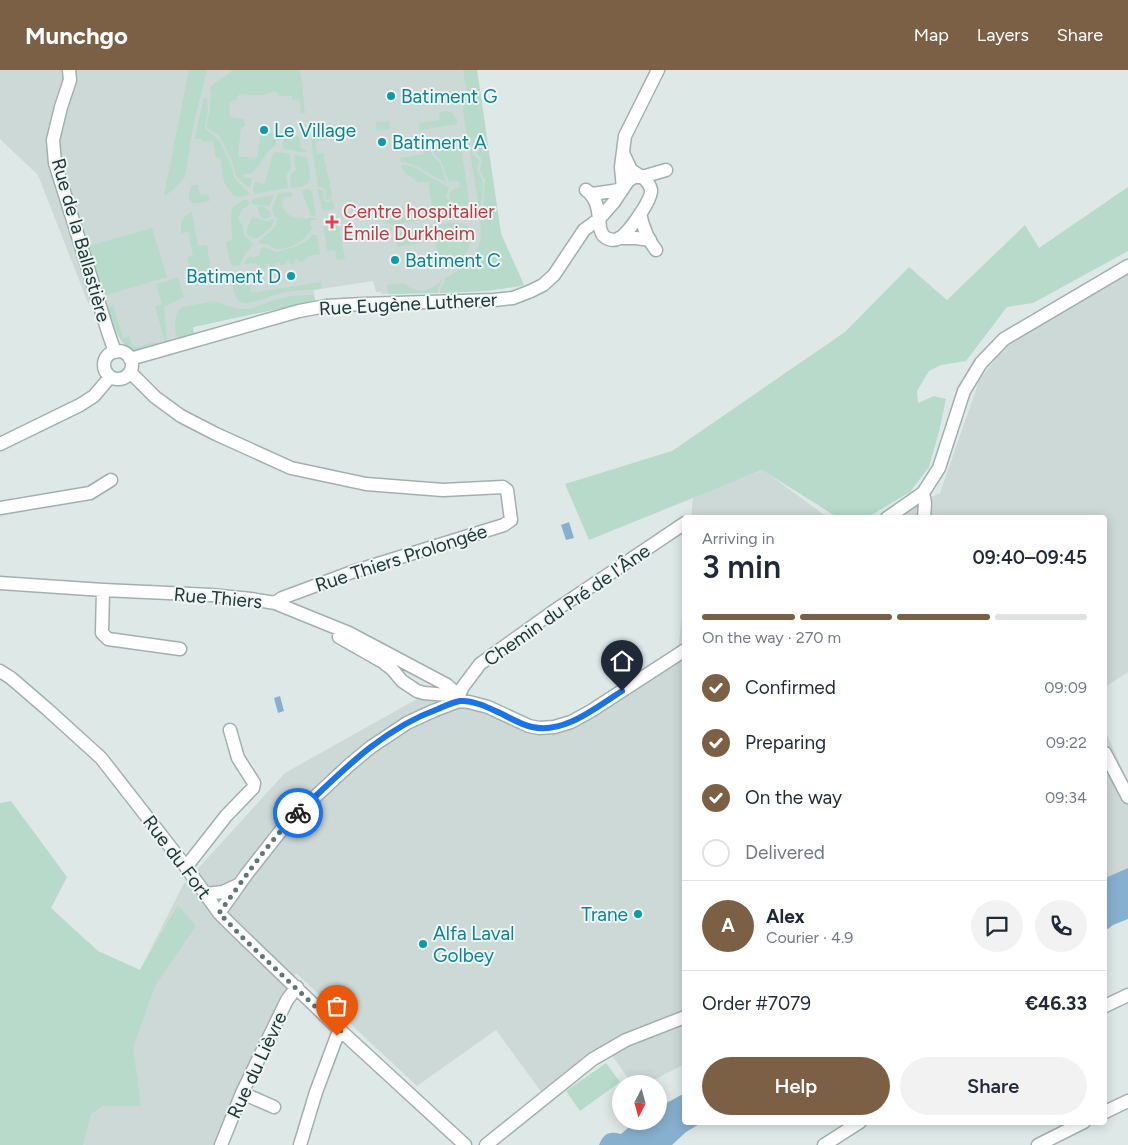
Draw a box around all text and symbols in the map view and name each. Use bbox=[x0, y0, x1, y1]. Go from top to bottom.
text: Munchgo bbox=[25, 21, 128, 50]
text: Map bbox=[914, 24, 949, 46]
text: Layers bbox=[977, 24, 1029, 46]
text: Share bbox=[1057, 24, 1103, 46]
place label: Batiment G bbox=[401, 85, 497, 108]
marker: Batiment G bbox=[385, 90, 397, 102]
place label: Le Village bbox=[274, 119, 356, 142]
marker: Le Village bbox=[258, 124, 270, 136]
place label: Batiment A bbox=[392, 131, 487, 154]
marker: Batiment A bbox=[376, 136, 388, 148]
street label: Rue de la Ballastière bbox=[47, 155, 115, 325]
place label: Centre hospitalier Émile Durkheim bbox=[343, 200, 495, 245]
marker: Centre hospitalier Émile Durkheim bbox=[325, 215, 339, 229]
place label: Batiment C bbox=[405, 249, 501, 272]
marker: Batiment C bbox=[389, 254, 401, 266]
place label: Batiment D bbox=[186, 265, 281, 288]
marker: Batiment D bbox=[285, 270, 297, 282]
street label: Rue Eugène Lutherer bbox=[318, 288, 498, 320]
street label: Rue Thiers Prolongée bbox=[312, 519, 490, 597]
text: Arriving in bbox=[702, 529, 774, 548]
street label: Chemin du Pré de l'Âne bbox=[480, 539, 654, 671]
text: 09:40–09:45 bbox=[972, 546, 1087, 569]
text: 3 min bbox=[702, 548, 781, 586]
street label: Rue Thiers bbox=[173, 583, 263, 613]
text: On the way · 270 m bbox=[702, 628, 841, 647]
pin bbox=[601, 640, 643, 691]
icon: home bbox=[608, 647, 636, 675]
icon: check bbox=[702, 674, 730, 702]
text: Confirmed bbox=[745, 676, 836, 699]
text: 09:09 bbox=[1044, 678, 1087, 697]
icon: check bbox=[702, 729, 730, 757]
text: Preparing bbox=[745, 731, 826, 754]
text: 09:22 bbox=[1046, 733, 1087, 752]
icon: check bbox=[702, 784, 730, 812]
text: On the way bbox=[745, 786, 842, 809]
courier bbox=[273, 788, 323, 838]
text: 09:34 bbox=[1045, 788, 1087, 807]
icon: bike bbox=[284, 799, 312, 827]
street label: Rue du Fort bbox=[138, 811, 216, 903]
text: Delivered bbox=[745, 841, 825, 864]
button: chat bbox=[971, 900, 1023, 952]
button: phone bbox=[1035, 900, 1087, 952]
place label: Trane bbox=[581, 903, 628, 926]
text: Alex bbox=[766, 905, 805, 928]
marker: Trane bbox=[632, 908, 644, 920]
text: A bbox=[721, 914, 735, 937]
place label: Alfa Laval Golbey bbox=[433, 922, 514, 967]
text: Courier · 4.9 bbox=[766, 928, 853, 947]
marker: Alfa Laval Golbey bbox=[417, 938, 429, 950]
pin bbox=[316, 985, 358, 1036]
icon: bag bbox=[323, 992, 351, 1020]
text: Order #7079 bbox=[702, 992, 811, 1015]
text: €46.33 bbox=[1025, 992, 1087, 1015]
street label: Rue du Lièvre bbox=[222, 1008, 292, 1122]
button: Help bbox=[702, 1057, 890, 1115]
button: Share bbox=[900, 1057, 1087, 1115]
north arrow bbox=[612, 1075, 668, 1130]
map controls bbox=[612, 1075, 667, 1130]

